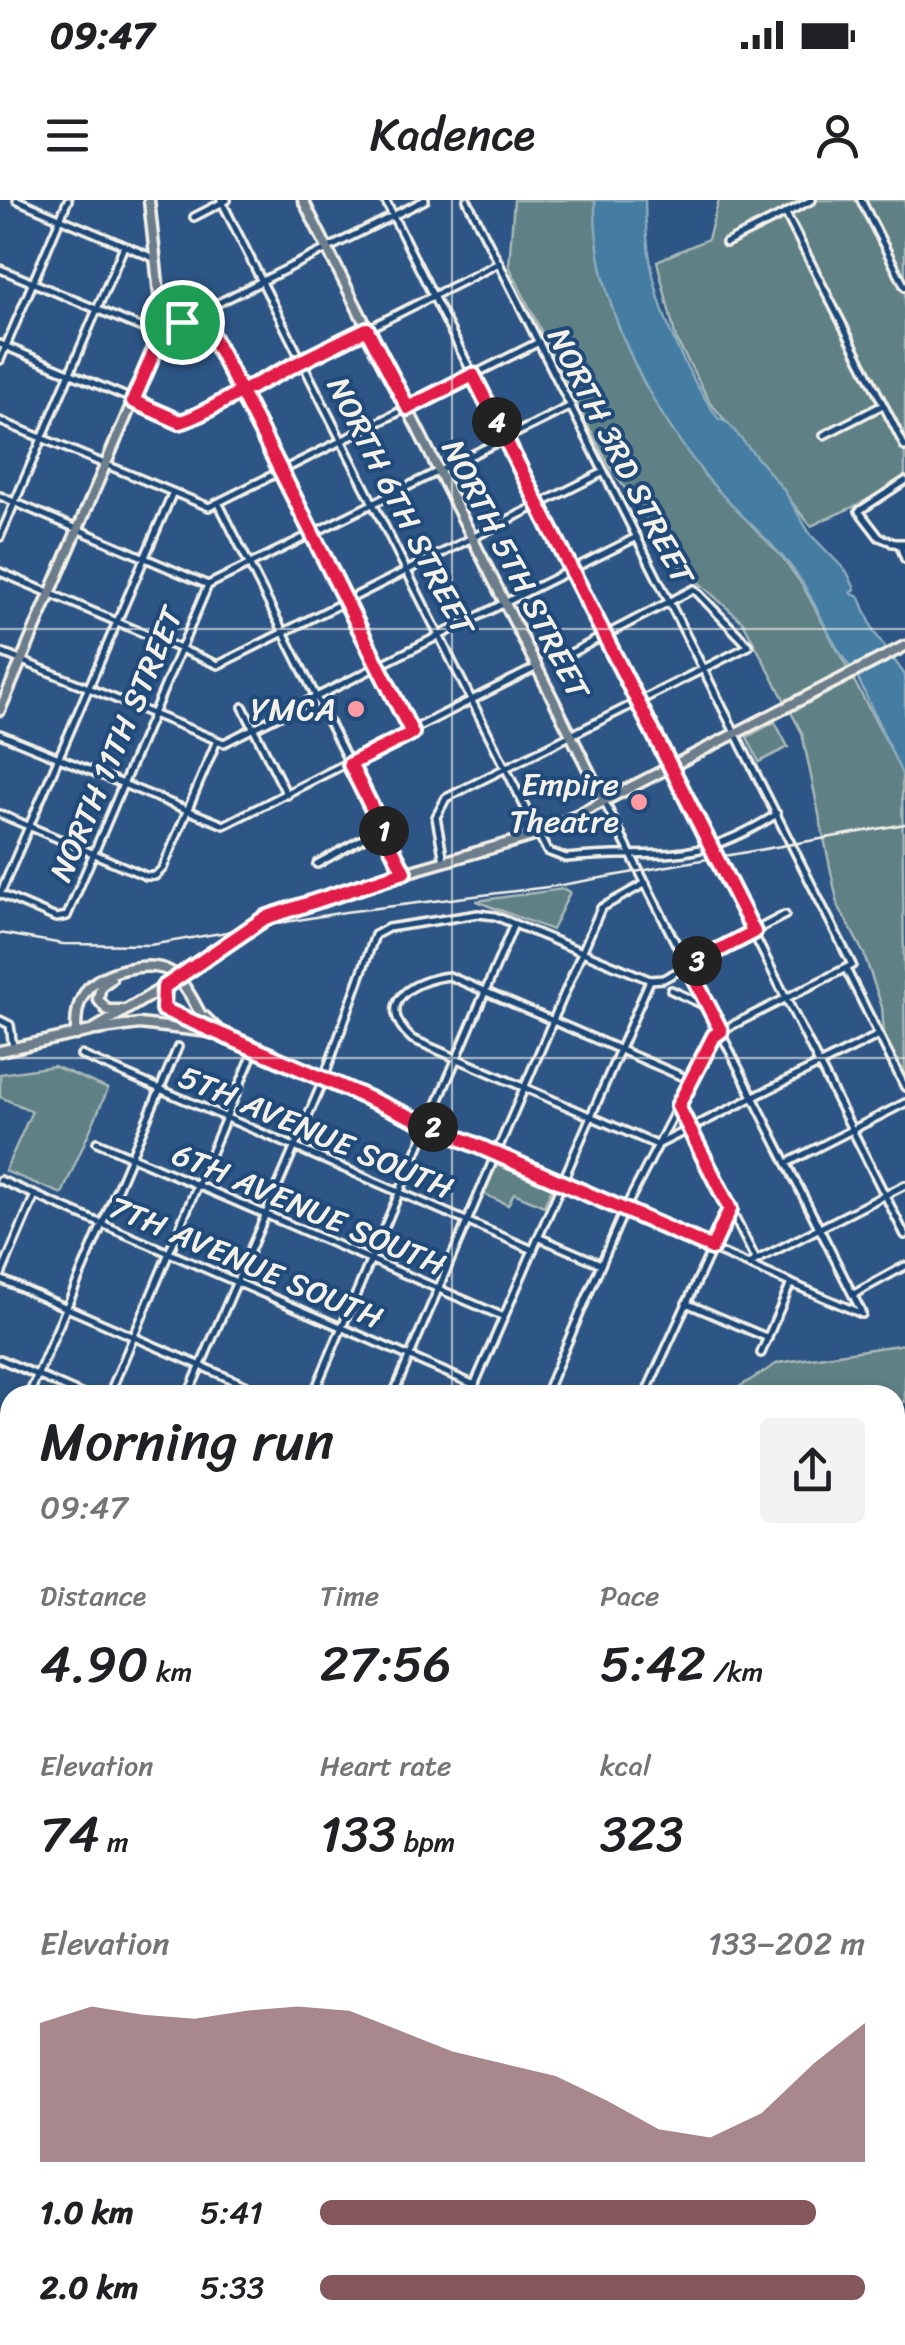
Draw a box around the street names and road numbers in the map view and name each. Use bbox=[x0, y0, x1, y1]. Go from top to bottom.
street label: NORTH 3RD STREET bbox=[531, 317, 711, 597]
street label: NORTH 6TH STREET bbox=[311, 366, 492, 648]
street label: NORTH 5TH STREET bbox=[425, 429, 607, 712]
street label: NORTH 11TH STREET bbox=[33, 596, 201, 891]
street label: 5TH AVENUE SOUTH bbox=[169, 1049, 463, 1216]
street label: 6TH AVENUE SOUTH bbox=[163, 1126, 455, 1293]
street label: 7TH AVENUE SOUTH bbox=[100, 1179, 392, 1346]

